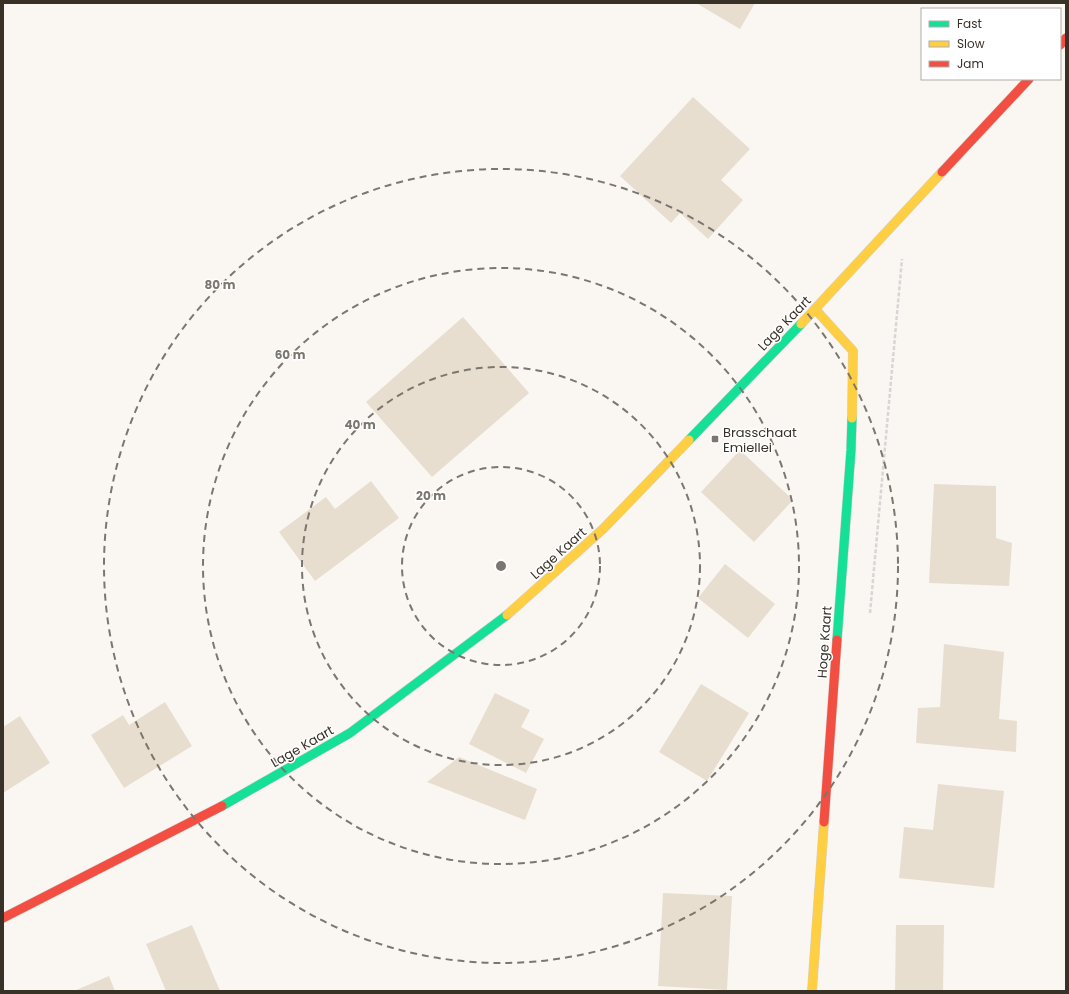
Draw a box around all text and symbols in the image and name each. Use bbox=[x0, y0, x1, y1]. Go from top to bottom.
legend bbox=[921, 8, 1061, 80]
text: Fast bbox=[957, 15, 982, 32]
text: Slow bbox=[957, 35, 985, 52]
text: Jam bbox=[957, 55, 984, 72]
text: 80 m bbox=[205, 276, 236, 293]
street label: Lage Kaart bbox=[753, 291, 816, 355]
text: 60 m bbox=[275, 346, 306, 363]
text: 40 m bbox=[344, 416, 376, 433]
place label: Brasschaat Emiellei bbox=[723, 423, 797, 457]
marker: Brasschaat Emiellei bbox=[710, 434, 720, 444]
text: 20 m bbox=[416, 487, 446, 504]
street label: Lage Kaart bbox=[526, 523, 591, 584]
centre of rings bbox=[494, 559, 508, 573]
street label: Hoge Kaart bbox=[812, 605, 837, 679]
street label: Lage Kaart bbox=[267, 721, 337, 772]

